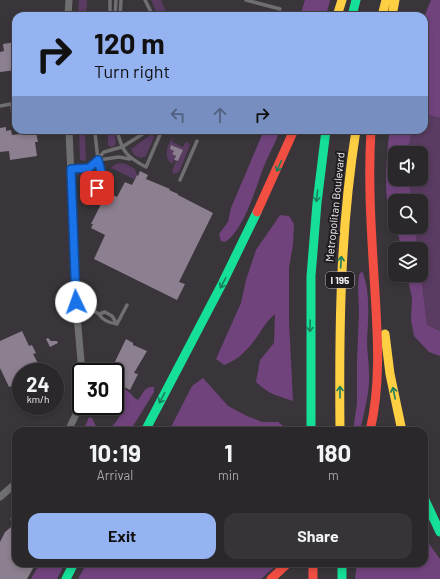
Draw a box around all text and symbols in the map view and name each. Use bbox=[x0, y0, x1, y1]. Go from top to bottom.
text: 120 m bbox=[94, 26, 165, 60]
icon: right bbox=[28, 28, 80, 80]
text: Turn right bbox=[94, 60, 170, 82]
icon: left bbox=[167, 104, 189, 126]
icon: ahead bbox=[209, 104, 231, 126]
icon: right bbox=[251, 104, 273, 126]
map controls bbox=[388, 146, 428, 282]
button: sound bbox=[388, 146, 428, 186]
street label: Metropolitan Boulevard bbox=[322, 151, 347, 263]
one-way arrow bbox=[275, 160, 282, 172]
pin bbox=[80, 171, 114, 205]
icon: arrive bbox=[86, 177, 108, 199]
one-way arrow bbox=[314, 189, 321, 202]
button: search bbox=[388, 194, 428, 234]
button: layers bbox=[388, 242, 428, 282]
one-way arrow bbox=[338, 256, 345, 269]
road number: I 195 bbox=[326, 272, 354, 288]
one-way arrow bbox=[219, 277, 226, 289]
position arrow bbox=[55, 281, 97, 323]
one-way arrow bbox=[306, 319, 314, 332]
speed limit sign: 30 bbox=[72, 363, 124, 415]
text: 24 bbox=[26, 372, 50, 396]
one-way arrow bbox=[336, 386, 344, 399]
one-way arrow bbox=[389, 387, 397, 400]
one-way arrow bbox=[158, 392, 165, 404]
text: km/h bbox=[27, 393, 49, 405]
text: 10:19 bbox=[89, 438, 141, 467]
text: 1 bbox=[224, 438, 233, 467]
text: 180 bbox=[316, 438, 351, 467]
text: Arrival bbox=[97, 467, 133, 483]
text: min bbox=[218, 467, 239, 483]
text: m bbox=[328, 467, 339, 483]
button: Exit bbox=[28, 513, 216, 559]
button: Share bbox=[224, 513, 412, 559]

